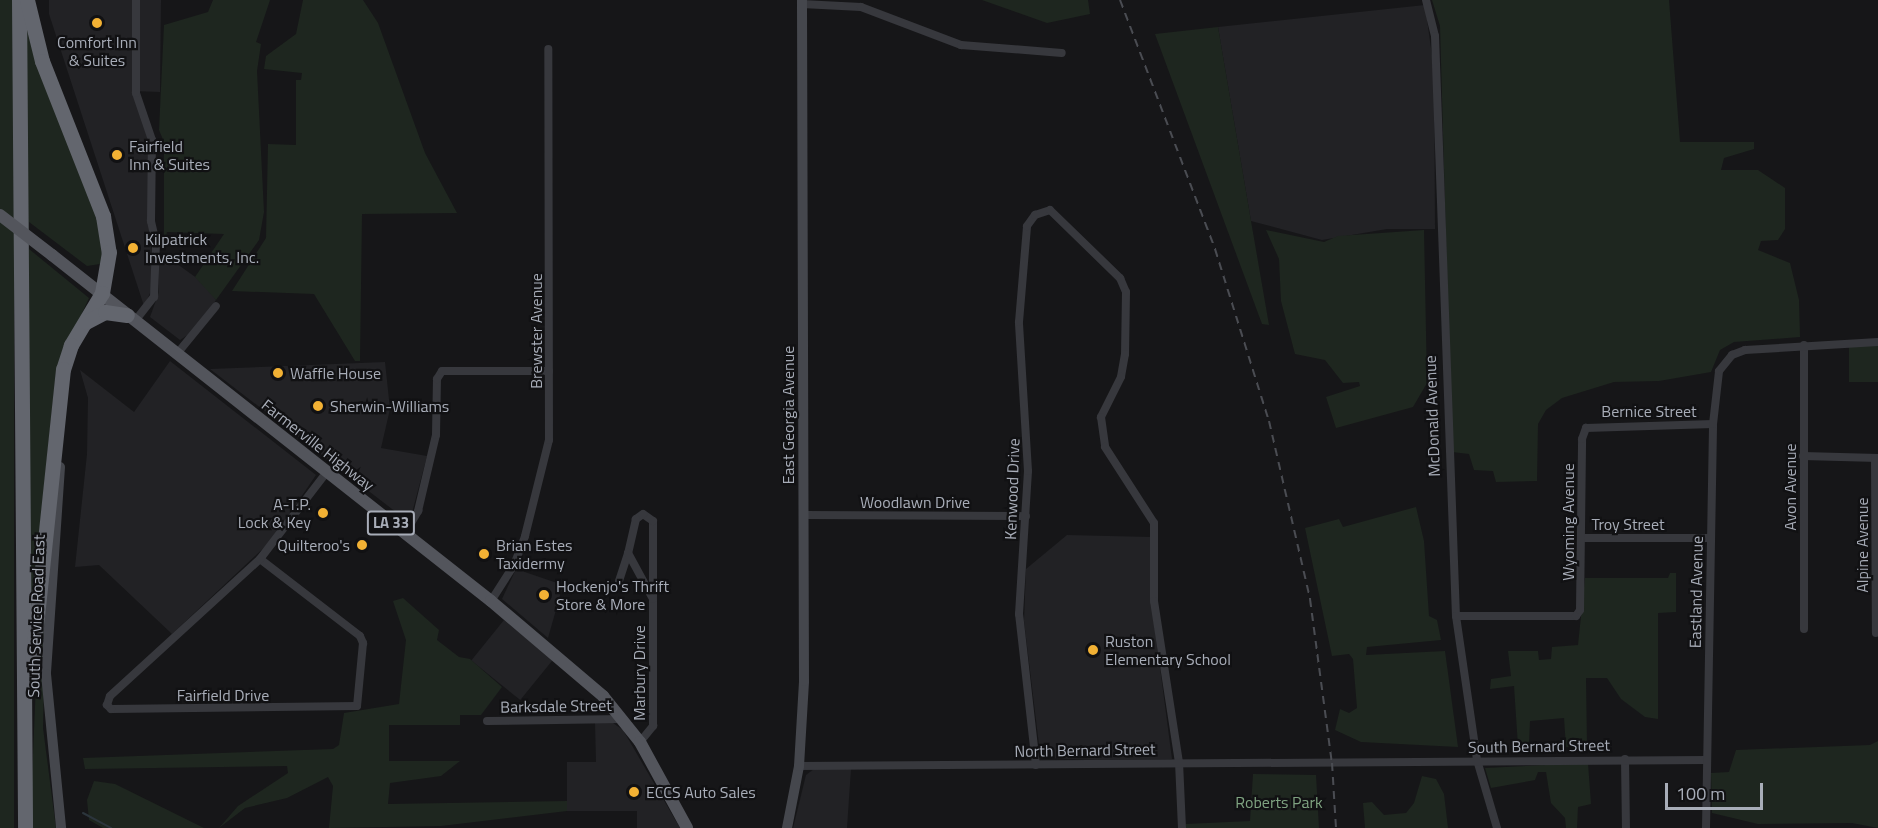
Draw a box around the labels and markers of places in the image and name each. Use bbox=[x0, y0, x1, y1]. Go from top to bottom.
marker: Comfort Inn & Suites bbox=[90, 16, 104, 30]
place label: Comfort Inn & Suites bbox=[57, 32, 137, 70]
place label: Fairfield Inn & Suites bbox=[129, 136, 210, 174]
marker: Fairfield Inn & Suites bbox=[110, 148, 124, 162]
place label: Kilpatrick Investments, Inc. bbox=[145, 229, 259, 267]
marker: Kilpatrick Investments, Inc. bbox=[126, 241, 140, 255]
place label: Waffle House bbox=[290, 363, 381, 383]
marker: Waffle House bbox=[271, 366, 285, 380]
place label: Sherwin-Williams bbox=[330, 396, 449, 416]
marker: Sherwin-Williams bbox=[311, 399, 325, 413]
place label: A-T.P. Lock & Key bbox=[238, 494, 311, 532]
marker: A-T.P. Lock & Key bbox=[316, 506, 330, 520]
place label: Quilteroo's bbox=[277, 535, 350, 555]
place label: Brian Estes Taxidermy bbox=[496, 535, 572, 573]
marker: Quilteroo's bbox=[355, 538, 369, 552]
marker: Brian Estes Taxidermy bbox=[477, 547, 491, 561]
place label: Hockenjo's Thrift Store & More bbox=[556, 576, 669, 614]
marker: Hockenjo's Thrift Store & More bbox=[537, 588, 551, 602]
place label: Ruston Elementary School bbox=[1105, 631, 1231, 669]
marker: Ruston Elementary School bbox=[1086, 643, 1100, 657]
place label: ECCS Auto Sales bbox=[646, 782, 756, 802]
marker: ECCS Auto Sales bbox=[627, 785, 641, 799]

